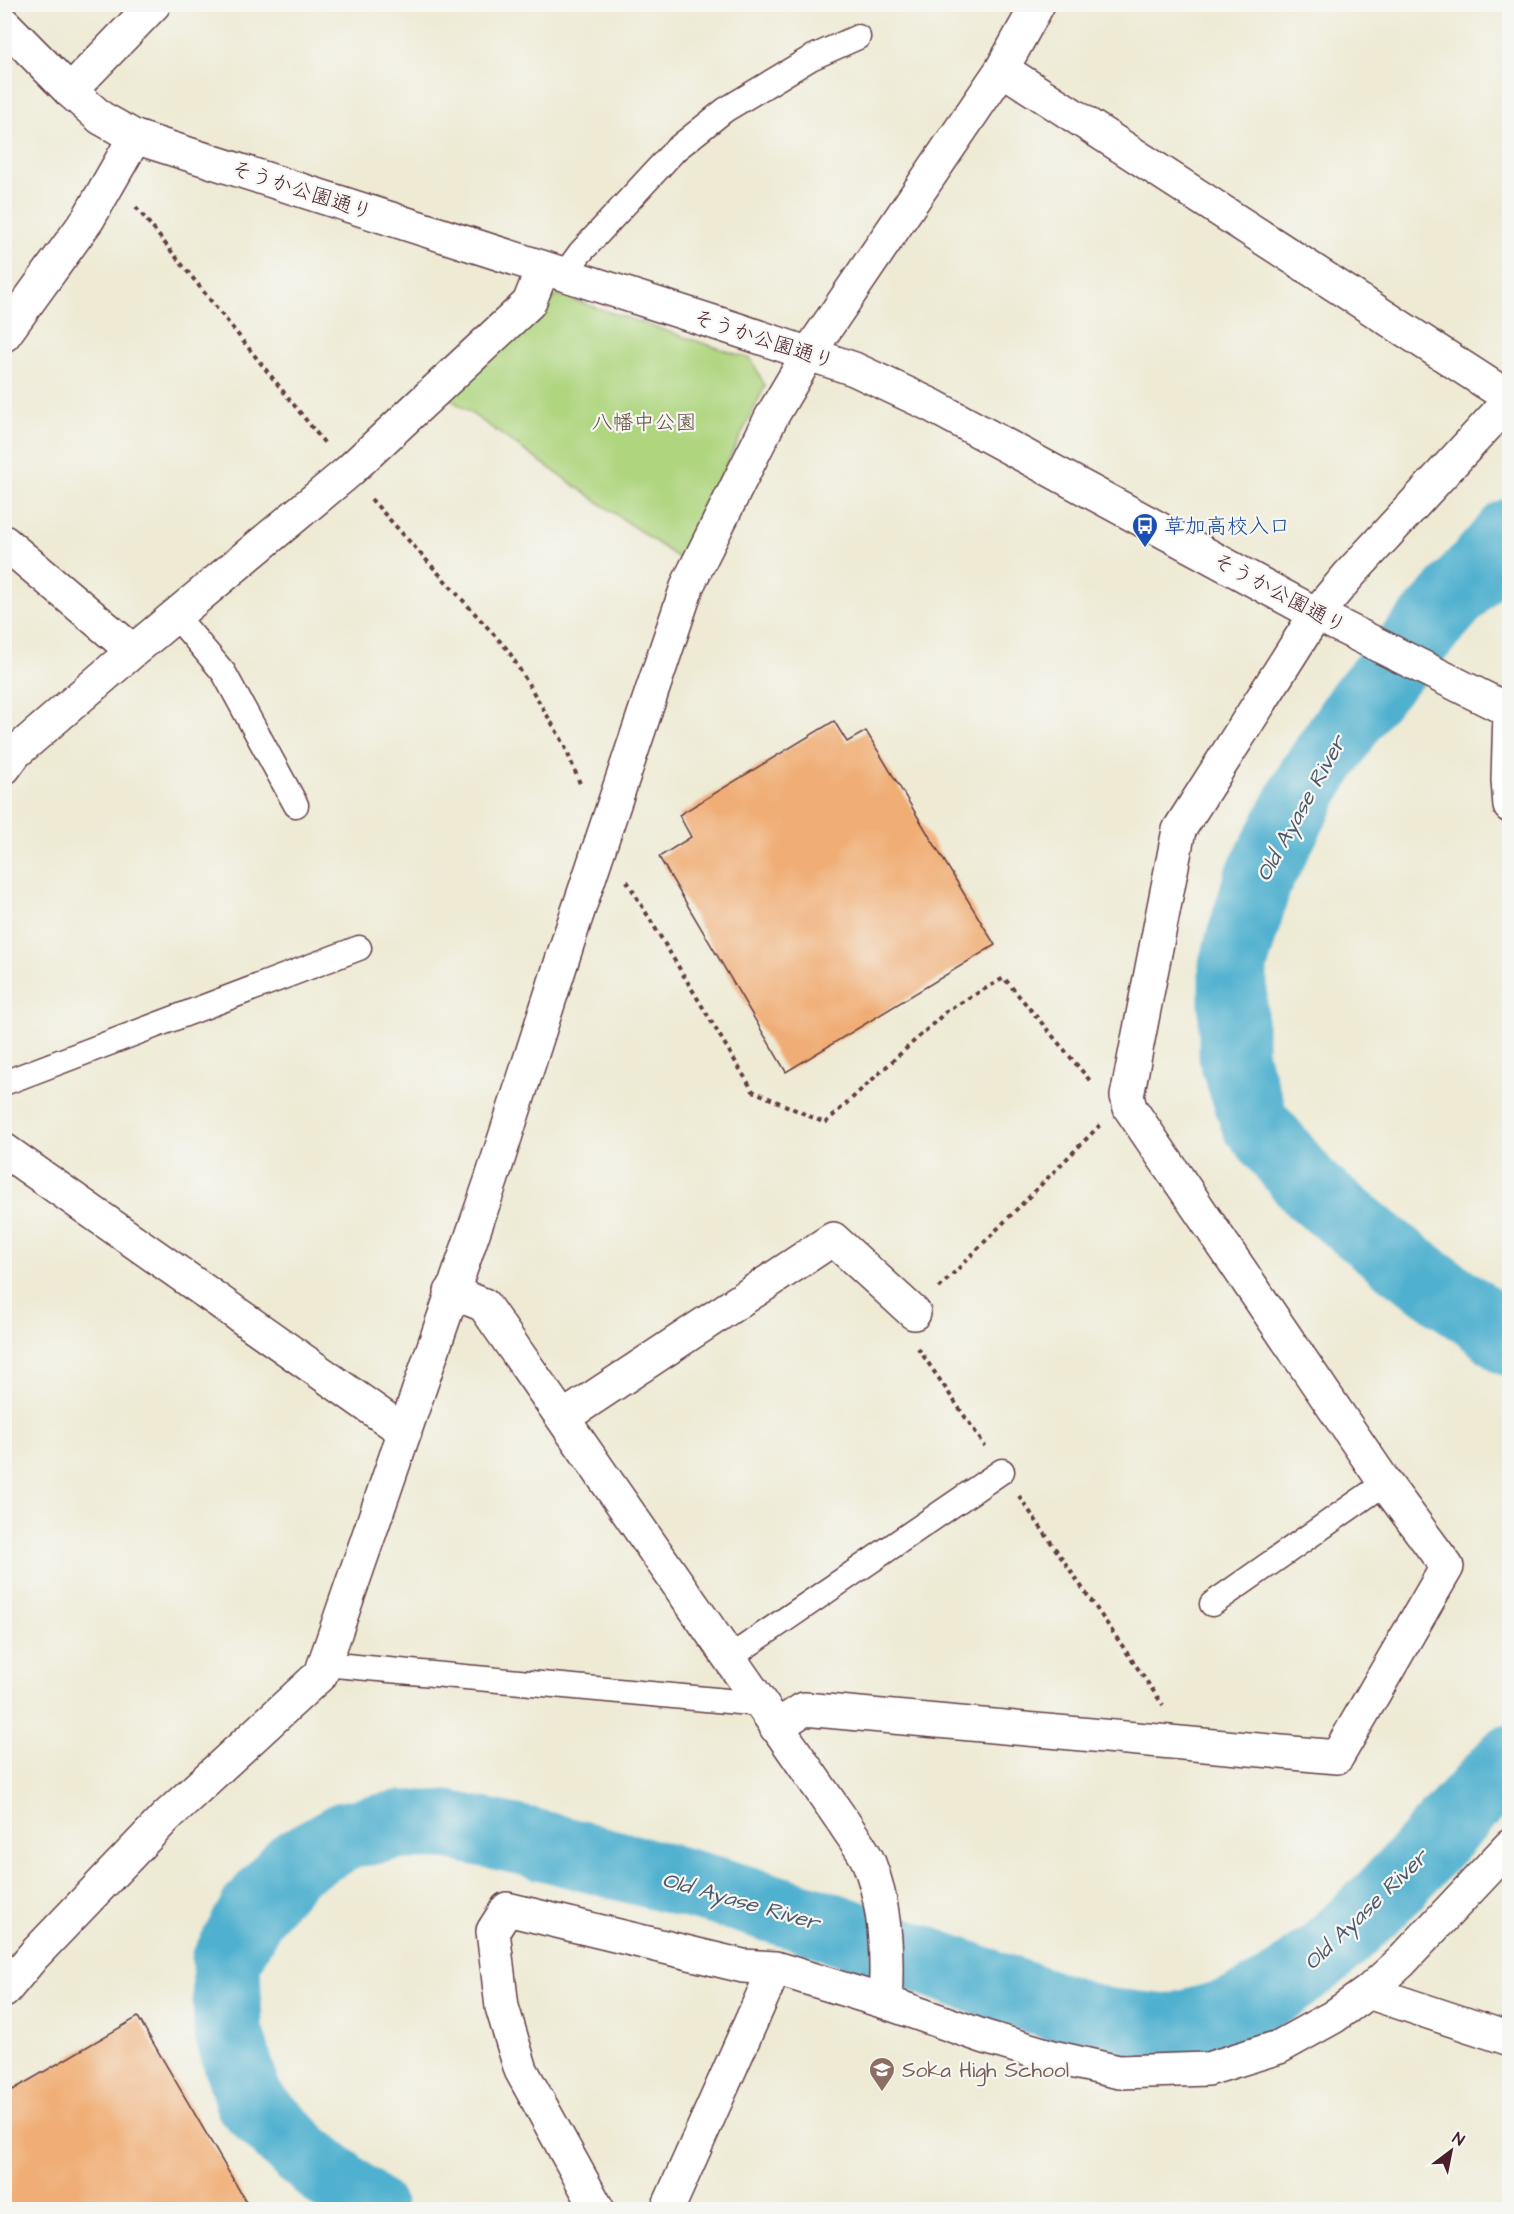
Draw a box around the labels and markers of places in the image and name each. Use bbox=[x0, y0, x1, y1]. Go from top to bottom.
bus stop icon: 草加高校入口 bbox=[1130, 511, 1160, 549]
place label: 草加高校入口 bbox=[1164, 512, 1290, 541]
school or university icon: Soka High School bbox=[867, 2055, 897, 2093]
place label: Soka High School bbox=[902, 2056, 1069, 2087]

